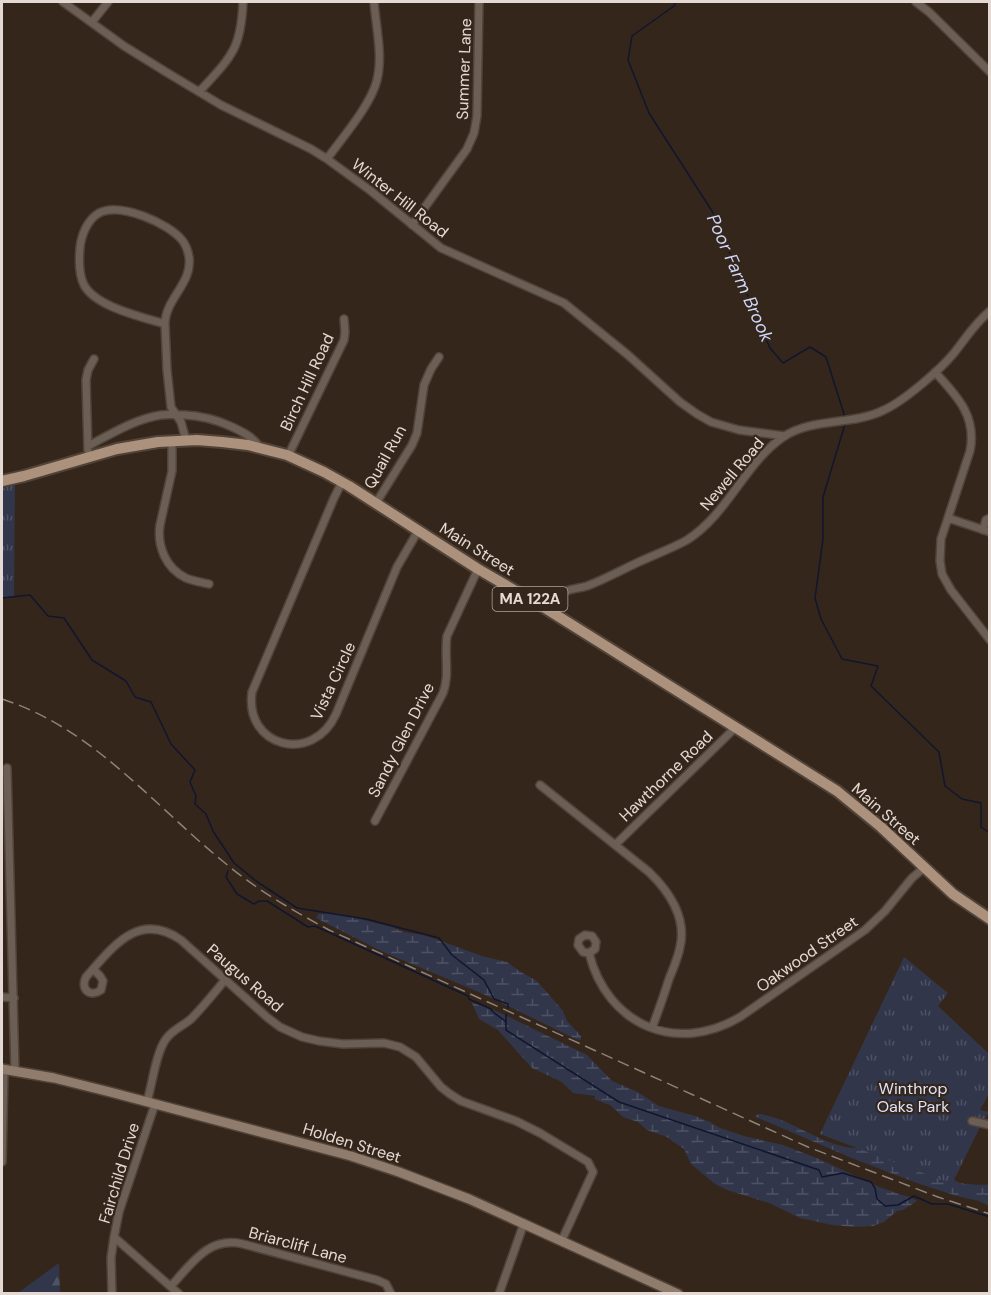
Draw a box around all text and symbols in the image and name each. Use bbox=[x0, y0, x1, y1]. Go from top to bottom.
street label: Summer Lane bbox=[452, 18, 476, 120]
street label: Winter Hill Road bbox=[347, 154, 453, 242]
water label: Poor Farm Brook bbox=[701, 210, 779, 347]
street label: Birch Hill Road bbox=[275, 330, 339, 434]
street label: Quail Run bbox=[359, 421, 411, 493]
street label: Newell Road bbox=[695, 433, 769, 515]
street label: Main Street bbox=[435, 518, 519, 580]
road number: MA 122A bbox=[492, 587, 568, 611]
street label: Vista Circle bbox=[306, 638, 360, 724]
street label: Sandy Glen Drive bbox=[363, 679, 439, 801]
street label: Hawthorne Road bbox=[615, 726, 717, 826]
street label: Main Street bbox=[847, 778, 925, 850]
street label: Oakwood Street bbox=[752, 911, 862, 997]
street label: Paugus Road bbox=[202, 939, 288, 1017]
park label: Winthrop Oaks Park bbox=[877, 1078, 949, 1117]
street label: Holden Street bbox=[300, 1118, 404, 1168]
street label: Fairchild Drive bbox=[94, 1120, 144, 1226]
street label: Briarcliff Lane bbox=[247, 1222, 349, 1268]

